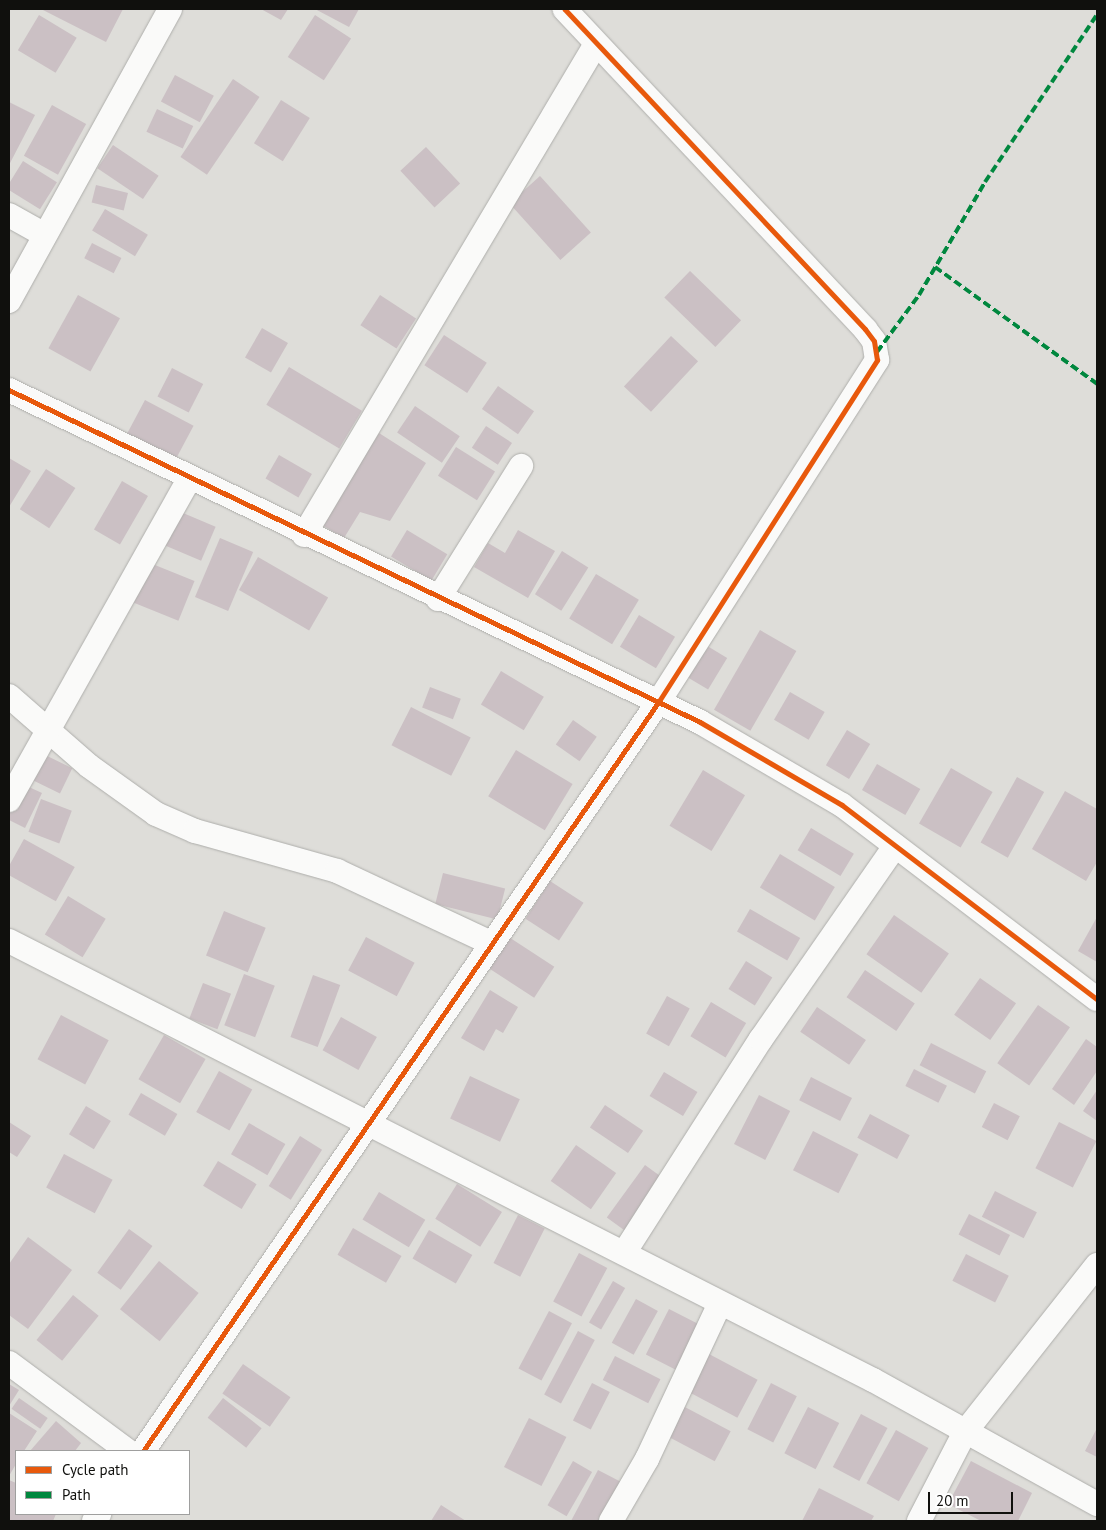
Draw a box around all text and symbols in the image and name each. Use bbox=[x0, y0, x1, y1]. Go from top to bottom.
legend bbox=[15, 1450, 190, 1515]
text: Cycle path bbox=[62, 1460, 128, 1479]
scale bar bbox=[931, 1482, 1016, 1514]
text: Path bbox=[62, 1485, 91, 1504]
text: 20 m bbox=[936, 1491, 969, 1510]

